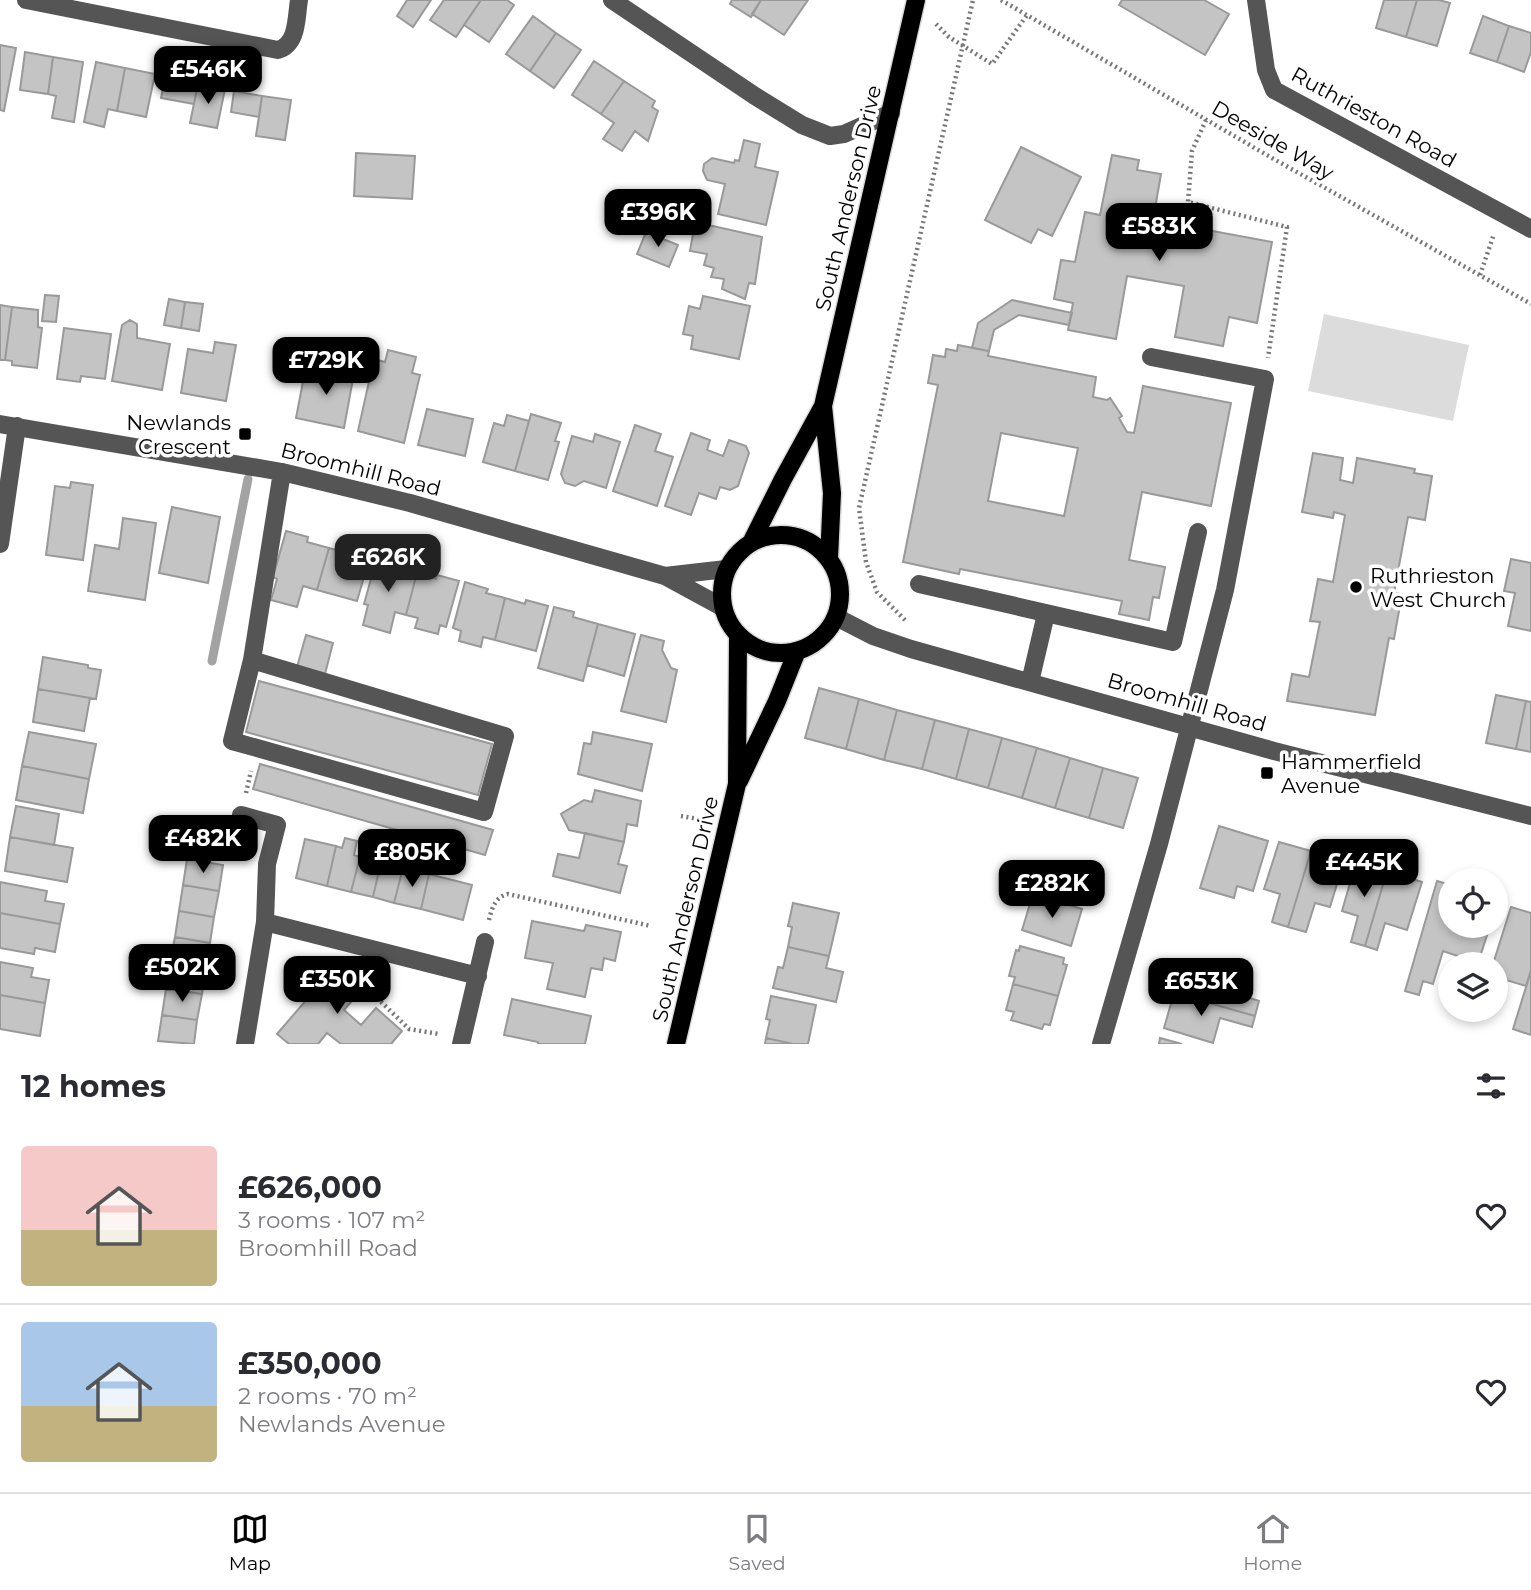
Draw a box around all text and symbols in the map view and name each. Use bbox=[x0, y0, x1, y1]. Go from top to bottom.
pin: £546K bbox=[159, 46, 257, 106]
text: £546K bbox=[170, 55, 246, 83]
street label: Ruthrieston Road bbox=[1287, 61, 1461, 173]
street label: South Anderson Drive bbox=[810, 83, 886, 313]
street label: Deeside Way bbox=[1208, 95, 1339, 185]
pin: £396K bbox=[609, 190, 707, 249]
text: £396K bbox=[620, 198, 696, 226]
pin: £583K bbox=[1110, 204, 1208, 263]
text: £583K bbox=[1122, 212, 1196, 240]
pin: £729K bbox=[277, 338, 375, 397]
text: £729K bbox=[289, 346, 363, 374]
place label: Newlands Crescent bbox=[126, 410, 231, 459]
marker: Newlands Crescent bbox=[237, 426, 253, 442]
street label: Broomhill Road bbox=[278, 437, 444, 501]
pin: £626K bbox=[339, 534, 437, 594]
text: £626K bbox=[351, 543, 425, 571]
place label: Ruthrieston West Church bbox=[1370, 563, 1506, 612]
marker: Ruthrieston West Church bbox=[1348, 579, 1364, 595]
street label: Broomhill Road bbox=[1105, 667, 1269, 737]
place label: Hammerfield Avenue bbox=[1281, 749, 1422, 798]
marker: Hammerfield Avenue bbox=[1259, 765, 1275, 781]
street label: South Anderson Drive bbox=[647, 794, 723, 1024]
pin: £482K bbox=[154, 816, 252, 875]
text: £482K bbox=[165, 824, 241, 852]
pin: £805K bbox=[363, 830, 461, 889]
text: £805K bbox=[374, 838, 450, 866]
pin: £445K bbox=[1315, 839, 1413, 899]
text: £445K bbox=[1325, 848, 1403, 876]
pin: £282K bbox=[1003, 860, 1101, 920]
map controls bbox=[1438, 868, 1508, 1022]
button: locate bbox=[1438, 868, 1508, 938]
text: £282K bbox=[1015, 869, 1089, 897]
pin: £502K bbox=[133, 944, 231, 1004]
button: layers bbox=[1438, 952, 1508, 1022]
text: £502K bbox=[145, 953, 219, 981]
pin: £350K bbox=[288, 956, 386, 1016]
pin: £653K bbox=[1152, 958, 1250, 1018]
text: £350K bbox=[300, 965, 374, 993]
text: £653K bbox=[1164, 967, 1238, 995]
icon: filters bbox=[1472, 1067, 1510, 1105]
text: 12 homes bbox=[21, 1068, 166, 1105]
text: £626,000 bbox=[238, 1169, 382, 1206]
icon: home bbox=[77, 1174, 161, 1258]
icon: heart bbox=[1472, 1197, 1510, 1235]
text: 3 rooms · 107 m² bbox=[238, 1206, 425, 1234]
text: Broomhill Road bbox=[238, 1234, 418, 1262]
text: £350,000 bbox=[238, 1345, 382, 1382]
icon: home bbox=[77, 1350, 161, 1434]
icon: heart bbox=[1472, 1373, 1510, 1411]
text: 2 rooms · 70 m² bbox=[238, 1382, 417, 1410]
text: Newlands Avenue bbox=[238, 1410, 446, 1438]
tab: Map bbox=[229, 1510, 271, 1575]
tab: Saved bbox=[729, 1510, 786, 1575]
tab: Home bbox=[1243, 1510, 1302, 1575]

